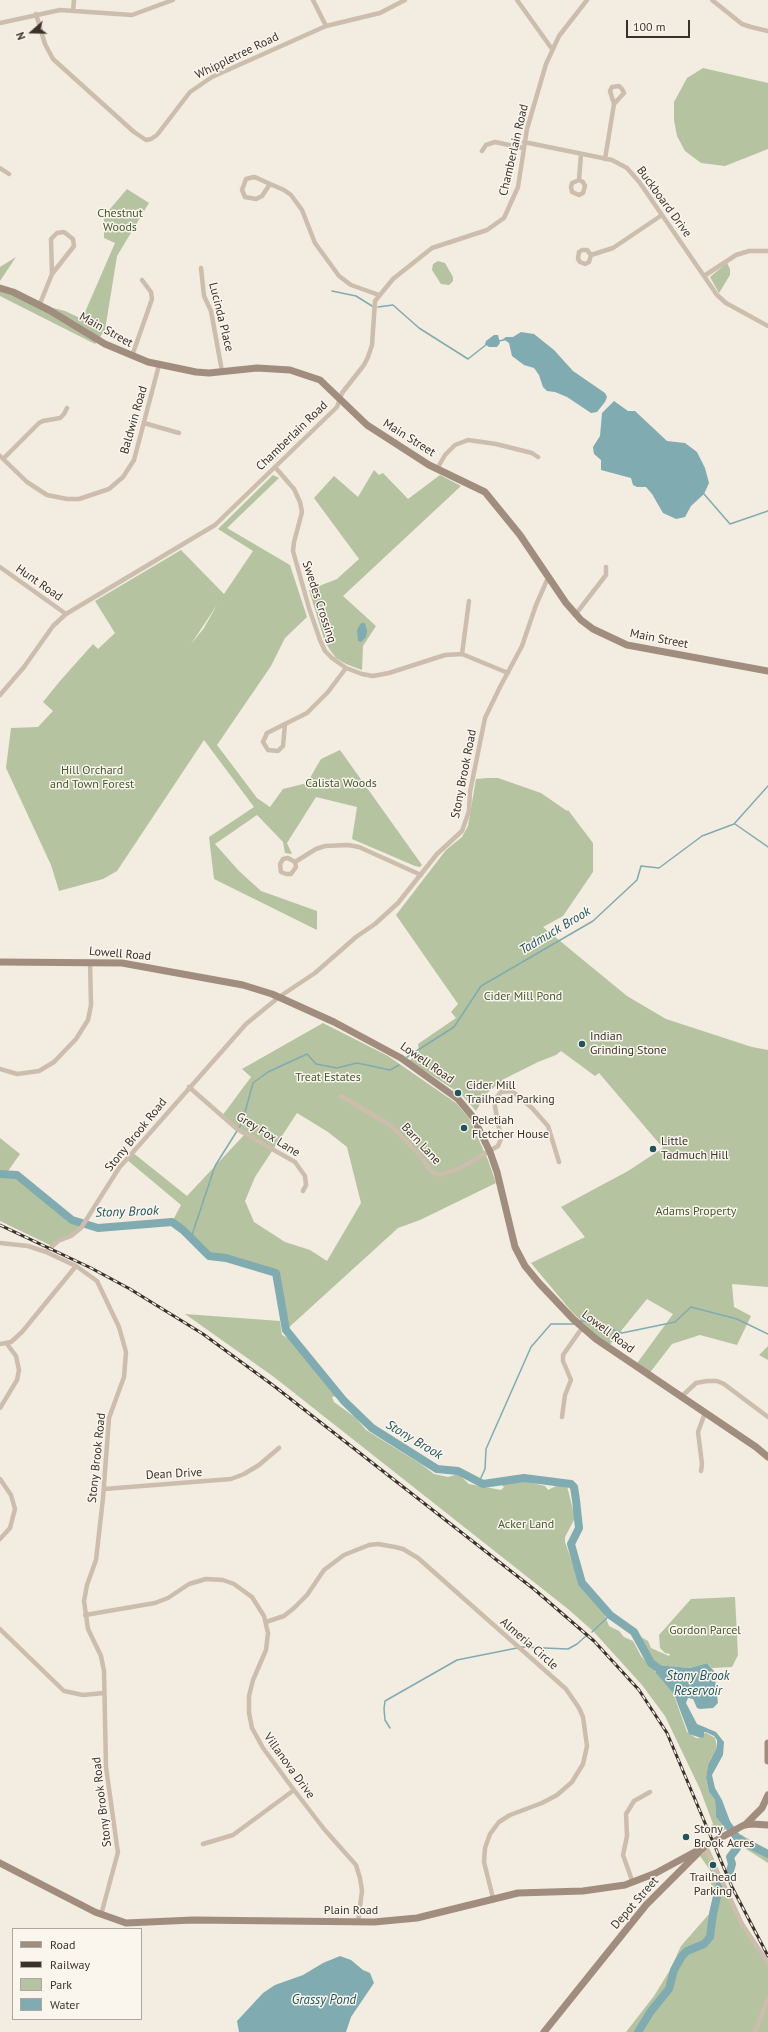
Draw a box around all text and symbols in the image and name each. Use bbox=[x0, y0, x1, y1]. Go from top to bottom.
north arrow bbox=[12, 12, 52, 52]
scale bar bbox=[628, 12, 692, 38]
text: 100 m bbox=[633, 19, 666, 34]
text: N bbox=[13, 30, 29, 42]
street label: Whippletree Road bbox=[193, 30, 281, 82]
street label: Chamberlain Road bbox=[496, 103, 532, 197]
street label: Buckboard Drive bbox=[633, 164, 695, 240]
park label: Chestnut Woods bbox=[97, 207, 143, 235]
street label: Lucinda Place bbox=[205, 281, 237, 353]
street label: Main Street bbox=[77, 309, 135, 351]
street label: Baldwin Road bbox=[117, 384, 151, 456]
street label: Chamberlain Road bbox=[253, 398, 331, 474]
street label: Main Street bbox=[380, 416, 438, 460]
street label: Swedes Crossing bbox=[299, 559, 339, 645]
street label: Hunt Road bbox=[13, 562, 65, 604]
street label: Main Street bbox=[629, 626, 689, 652]
street label: Stony Brook Road bbox=[448, 728, 480, 820]
park label: Hill Orchard and Town Forest bbox=[50, 764, 134, 792]
park label: Calista Woods bbox=[305, 777, 377, 791]
water label: Tadmuck Brook bbox=[517, 904, 593, 958]
street label: Lowell Road bbox=[88, 944, 152, 964]
park label: Cider Mill Pond bbox=[484, 990, 562, 1004]
place label: Indian Grinding Stone bbox=[590, 1030, 666, 1058]
street label: Lowell Road bbox=[397, 1039, 457, 1087]
marker: Indian Grinding Stone bbox=[577, 1039, 587, 1049]
park label: Treat Estates bbox=[295, 1071, 361, 1085]
place label: Cider Mill Trailhead Parking bbox=[466, 1079, 555, 1107]
marker: Cider Mill Trailhead Parking bbox=[453, 1088, 463, 1098]
street label: Stony Brook Road bbox=[102, 1095, 170, 1175]
street label: Grey Fox Lane bbox=[234, 1110, 302, 1160]
place label: Peletiah Fletcher House bbox=[472, 1114, 549, 1142]
street label: Barn Lane bbox=[398, 1120, 444, 1168]
marker: Peletiah Fletcher House bbox=[459, 1123, 469, 1133]
place label: Little Tadmuch Hill bbox=[661, 1135, 728, 1163]
marker: Little Tadmuch Hill bbox=[648, 1144, 658, 1154]
water label: Stony Brook bbox=[95, 1203, 159, 1221]
park label: Adams Property bbox=[656, 1205, 736, 1219]
street label: Lowell Road bbox=[579, 1308, 637, 1356]
street label: Stony Brook Road bbox=[85, 1412, 109, 1504]
water label: Stony Brook bbox=[383, 1417, 445, 1463]
street label: Dean Drive bbox=[145, 1465, 203, 1483]
park label: Acker Land bbox=[498, 1518, 554, 1532]
street label: Almeria Circle bbox=[497, 1615, 561, 1673]
park label: Gordon Parcel bbox=[669, 1624, 741, 1638]
water label: Stony Brook Reservoir bbox=[666, 1668, 730, 1699]
street label: Villanova Drive bbox=[260, 1730, 318, 1802]
street label: Stony Brook Road bbox=[89, 1756, 115, 1848]
place label: Stony Brook Acres bbox=[694, 1823, 754, 1851]
marker: Stony Brook Acres bbox=[681, 1832, 691, 1842]
marker: Trailhead Parking bbox=[708, 1860, 718, 1870]
place label: Trailhead Parking bbox=[689, 1871, 737, 1899]
street label: Depot Street bbox=[608, 1874, 662, 1932]
street label: Plain Road bbox=[324, 1904, 378, 1918]
legend bbox=[12, 1928, 142, 2020]
text: Road bbox=[50, 1937, 75, 1952]
text: Railway bbox=[50, 1957, 90, 1972]
text: Park bbox=[50, 1977, 72, 1992]
water label: Grassy Pond bbox=[292, 1992, 356, 2008]
text: Water bbox=[50, 1997, 80, 2012]

